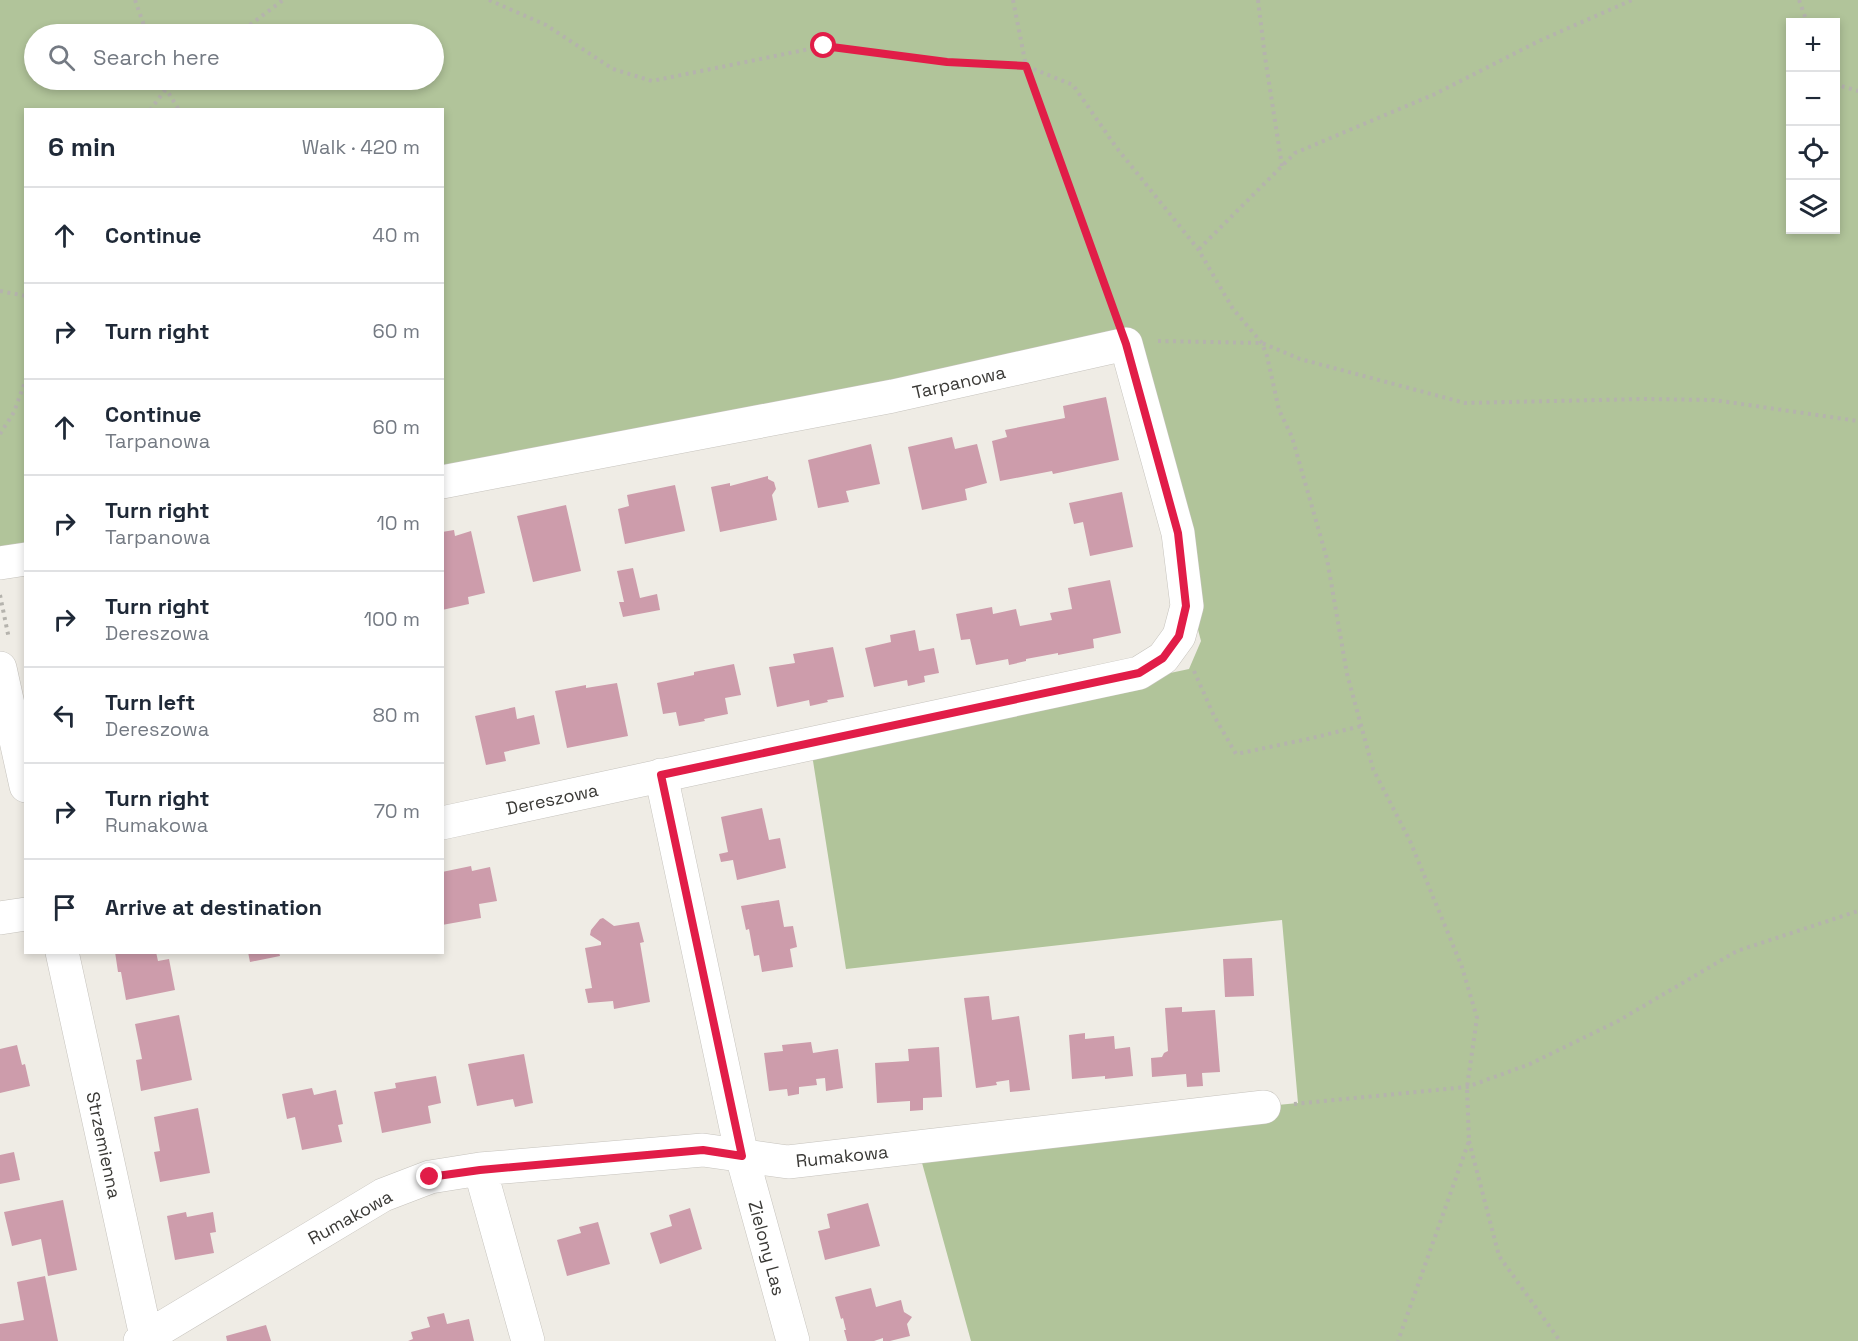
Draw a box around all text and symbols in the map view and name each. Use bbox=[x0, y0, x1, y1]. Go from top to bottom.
map controls bbox=[1786, 18, 1840, 234]
button: + bbox=[1786, 18, 1840, 72]
search box bbox=[24, 24, 444, 90]
route start bbox=[810, 32, 836, 58]
icon: search bbox=[45, 41, 78, 74]
text: Search here bbox=[93, 43, 220, 71]
button: − bbox=[1786, 72, 1840, 126]
button: locate bbox=[1786, 126, 1840, 180]
text: 6 min bbox=[48, 130, 116, 164]
text: Walk · 420 m bbox=[302, 134, 420, 160]
button: layers bbox=[1786, 180, 1840, 234]
icon: ahead bbox=[48, 219, 81, 252]
text: Continue bbox=[105, 221, 201, 249]
text: 40 m bbox=[372, 222, 420, 248]
icon: right bbox=[48, 315, 81, 348]
text: Turn right bbox=[105, 317, 210, 345]
text: 60 m bbox=[373, 318, 420, 344]
street label: Tarpanowa bbox=[910, 360, 1008, 404]
text: Continue bbox=[105, 400, 201, 428]
icon: ahead bbox=[48, 411, 81, 444]
text: 60 m bbox=[373, 414, 420, 440]
text: Tarpanowa bbox=[105, 428, 210, 454]
text: Turn right bbox=[105, 496, 210, 524]
icon: right bbox=[48, 507, 81, 540]
text: 10 m bbox=[376, 510, 420, 536]
text: Tarpanowa bbox=[105, 524, 210, 550]
text: Turn right bbox=[105, 592, 210, 620]
icon: right bbox=[48, 603, 81, 636]
text: 100 m bbox=[364, 606, 420, 632]
text: Dereszowa bbox=[105, 620, 209, 646]
text: Turn left bbox=[105, 688, 195, 716]
icon: left bbox=[48, 699, 81, 732]
text: 80 m bbox=[372, 702, 420, 728]
text: Dereszowa bbox=[105, 716, 209, 742]
street label: Dereszowa bbox=[504, 778, 600, 820]
text: Turn right bbox=[105, 784, 210, 812]
icon: right bbox=[48, 795, 81, 828]
text: 70 m bbox=[374, 798, 420, 824]
text: Rumakowa bbox=[105, 812, 208, 838]
icon: arrive bbox=[48, 891, 81, 924]
text: Arrive at destination bbox=[105, 893, 322, 921]
street label: Strzemienna bbox=[81, 1089, 127, 1201]
street label: Rumakowa bbox=[795, 1140, 889, 1172]
route end bbox=[416, 1163, 442, 1189]
street label: Rumakowa bbox=[304, 1184, 396, 1250]
street label: Zielony Las bbox=[743, 1198, 791, 1298]

